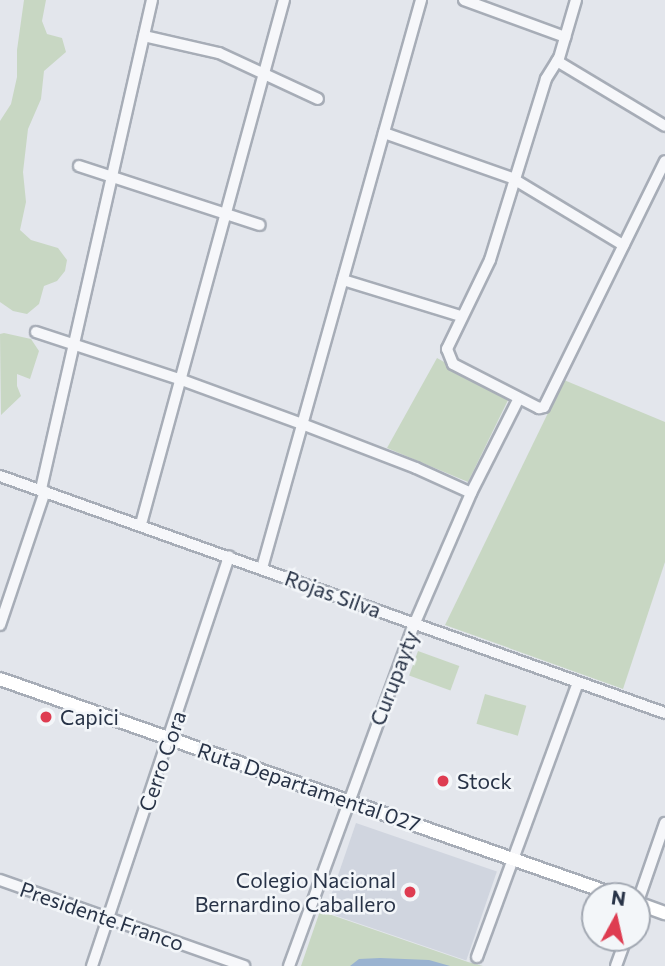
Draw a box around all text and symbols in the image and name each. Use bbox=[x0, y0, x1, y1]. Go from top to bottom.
street label: Rojas Silva bbox=[282, 565, 384, 623]
street label: Curupayty bbox=[364, 627, 424, 729]
place label: Capici bbox=[60, 704, 119, 730]
street label: Cerro Cora bbox=[133, 707, 191, 815]
marker: Capici bbox=[38, 709, 54, 725]
street label: Ruta Departamental 027 bbox=[194, 737, 424, 837]
place label: Stock bbox=[457, 768, 512, 794]
marker: Stock bbox=[435, 773, 451, 789]
place label: Colegio Nacional Bernardino Caballero bbox=[195, 867, 396, 917]
street label: Presidente Franco bbox=[17, 876, 187, 956]
north arrow bbox=[581, 882, 651, 952]
marker: Colegio Nacional Bernardino Caballero bbox=[402, 884, 418, 900]
text: N bbox=[610, 885, 627, 910]

